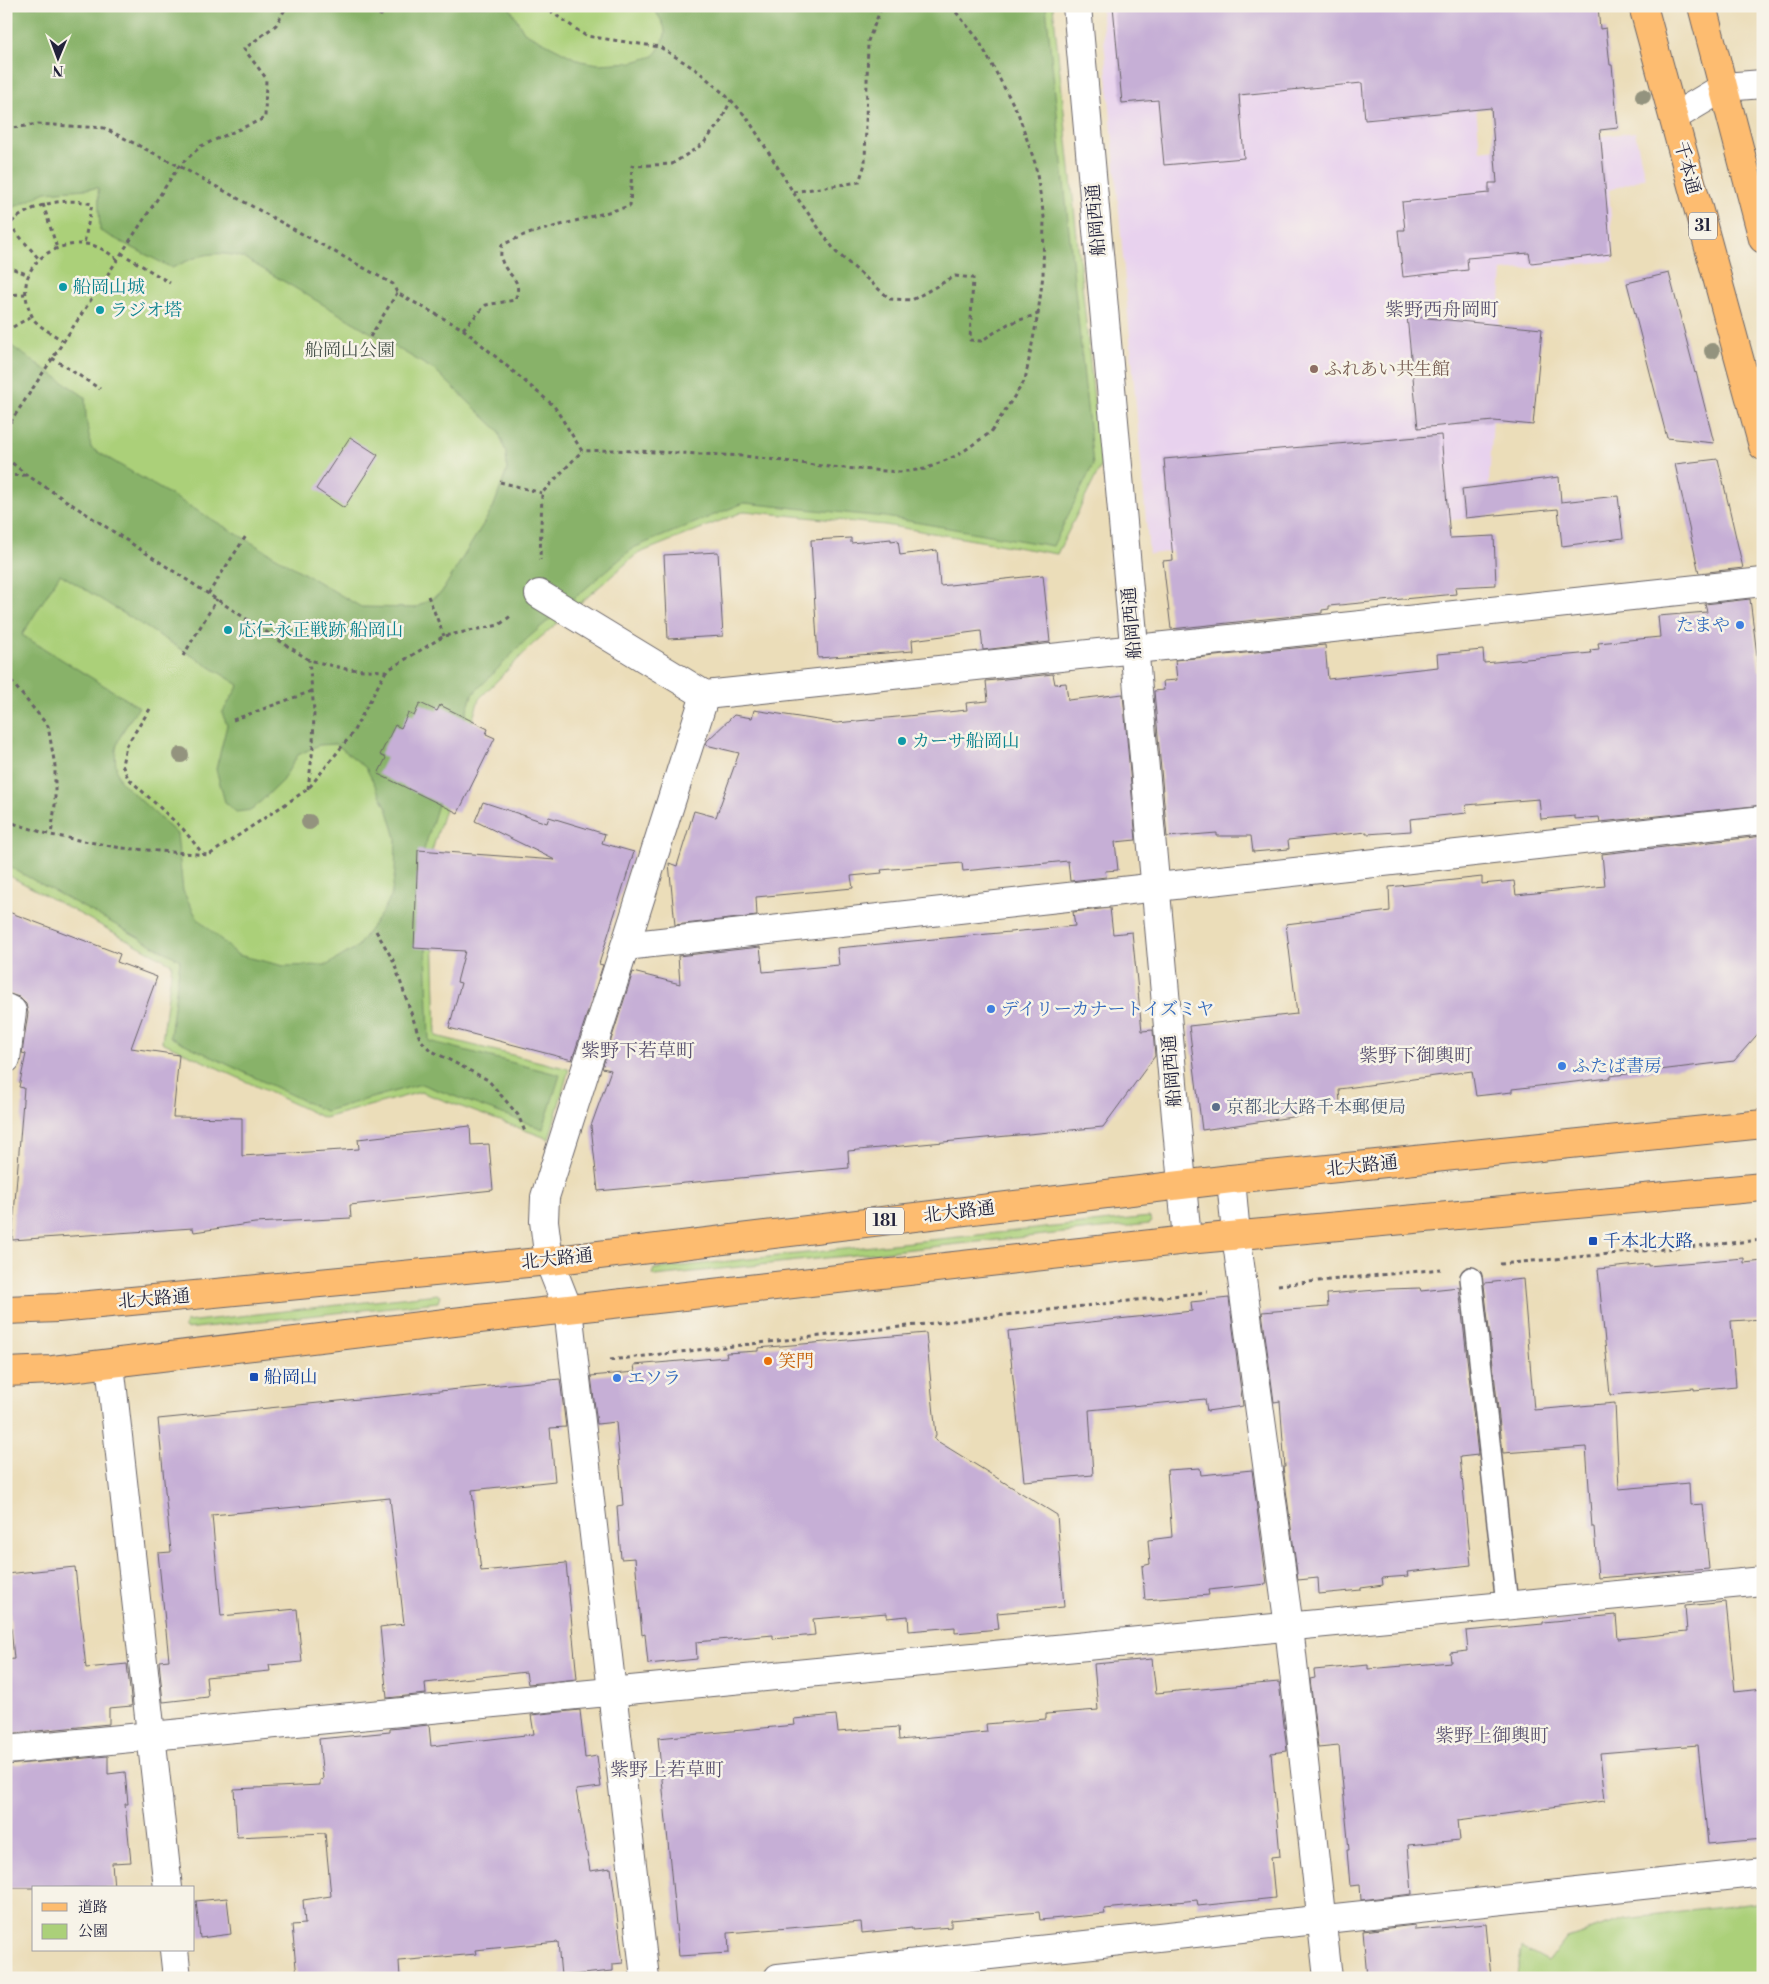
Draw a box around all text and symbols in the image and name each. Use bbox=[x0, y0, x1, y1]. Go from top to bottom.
north arrow bbox=[32, 32, 82, 82]
text: N bbox=[52, 61, 63, 79]
street label: 千本通 bbox=[1669, 139, 1705, 197]
street label: 船岡西通 bbox=[1081, 183, 1111, 257]
road number: 31 bbox=[1689, 212, 1717, 240]
place label: 船岡山城 bbox=[73, 276, 145, 299]
marker: 船岡山城 bbox=[57, 281, 69, 293]
district label: 紫野西舟岡町 bbox=[1385, 298, 1499, 322]
place label: ラジオ塔 bbox=[110, 299, 182, 322]
marker: ラジオ塔 bbox=[94, 304, 106, 316]
park label: 船岡山公園 bbox=[305, 339, 395, 362]
place label: ふれあい共生館 bbox=[1324, 358, 1450, 381]
marker: ふれあい共生館 bbox=[1308, 363, 1320, 375]
street label: 船岡西通 bbox=[1117, 586, 1147, 660]
place label: たまや bbox=[1676, 614, 1730, 637]
place label: 応仁永正戦跡 船岡山 bbox=[238, 619, 404, 642]
marker: たまや bbox=[1734, 619, 1746, 631]
marker: 応仁永正戦跡 船岡山 bbox=[222, 624, 234, 636]
place label: カーサ船岡山 bbox=[912, 730, 1020, 753]
marker: カーサ船岡山 bbox=[896, 735, 908, 747]
place label: デイリーカナートイズミヤ bbox=[1001, 998, 1214, 1021]
marker: デイリーカナートイズミヤ bbox=[985, 1003, 997, 1015]
street label: 船岡西通 bbox=[1157, 1034, 1187, 1108]
district label: 紫野下若草町 bbox=[581, 1039, 695, 1063]
district label: 紫野下御輿町 bbox=[1359, 1044, 1473, 1068]
place label: ふたば書房 bbox=[1572, 1055, 1662, 1078]
marker: ふたば書房 bbox=[1556, 1060, 1568, 1072]
place label: 京都北大路千本郵便局 bbox=[1226, 1096, 1406, 1119]
marker: 京都北大路千本郵便局 bbox=[1210, 1101, 1222, 1113]
street label: 北大路通 bbox=[1325, 1151, 1399, 1181]
street label: 北大路通 bbox=[922, 1196, 996, 1228]
road number: 181 bbox=[866, 1208, 904, 1234]
place label: 千本北大路 bbox=[1603, 1230, 1693, 1253]
marker: 千本北大路 bbox=[1587, 1235, 1599, 1247]
street label: 北大路通 bbox=[520, 1244, 594, 1274]
street label: 北大路通 bbox=[117, 1284, 191, 1314]
place label: 笑門 bbox=[778, 1350, 814, 1373]
marker: 笑門 bbox=[762, 1355, 774, 1367]
place label: 船岡山 bbox=[264, 1366, 318, 1389]
place label: エソラ bbox=[627, 1367, 681, 1390]
marker: 船岡山 bbox=[248, 1371, 260, 1383]
marker: エソラ bbox=[611, 1372, 623, 1384]
district label: 紫野上御輿町 bbox=[1435, 1724, 1549, 1748]
district label: 紫野上若草町 bbox=[610, 1758, 724, 1782]
legend bbox=[32, 1886, 195, 1952]
text: 道路 bbox=[78, 1898, 108, 1917]
text: 公園 bbox=[78, 1922, 108, 1941]

